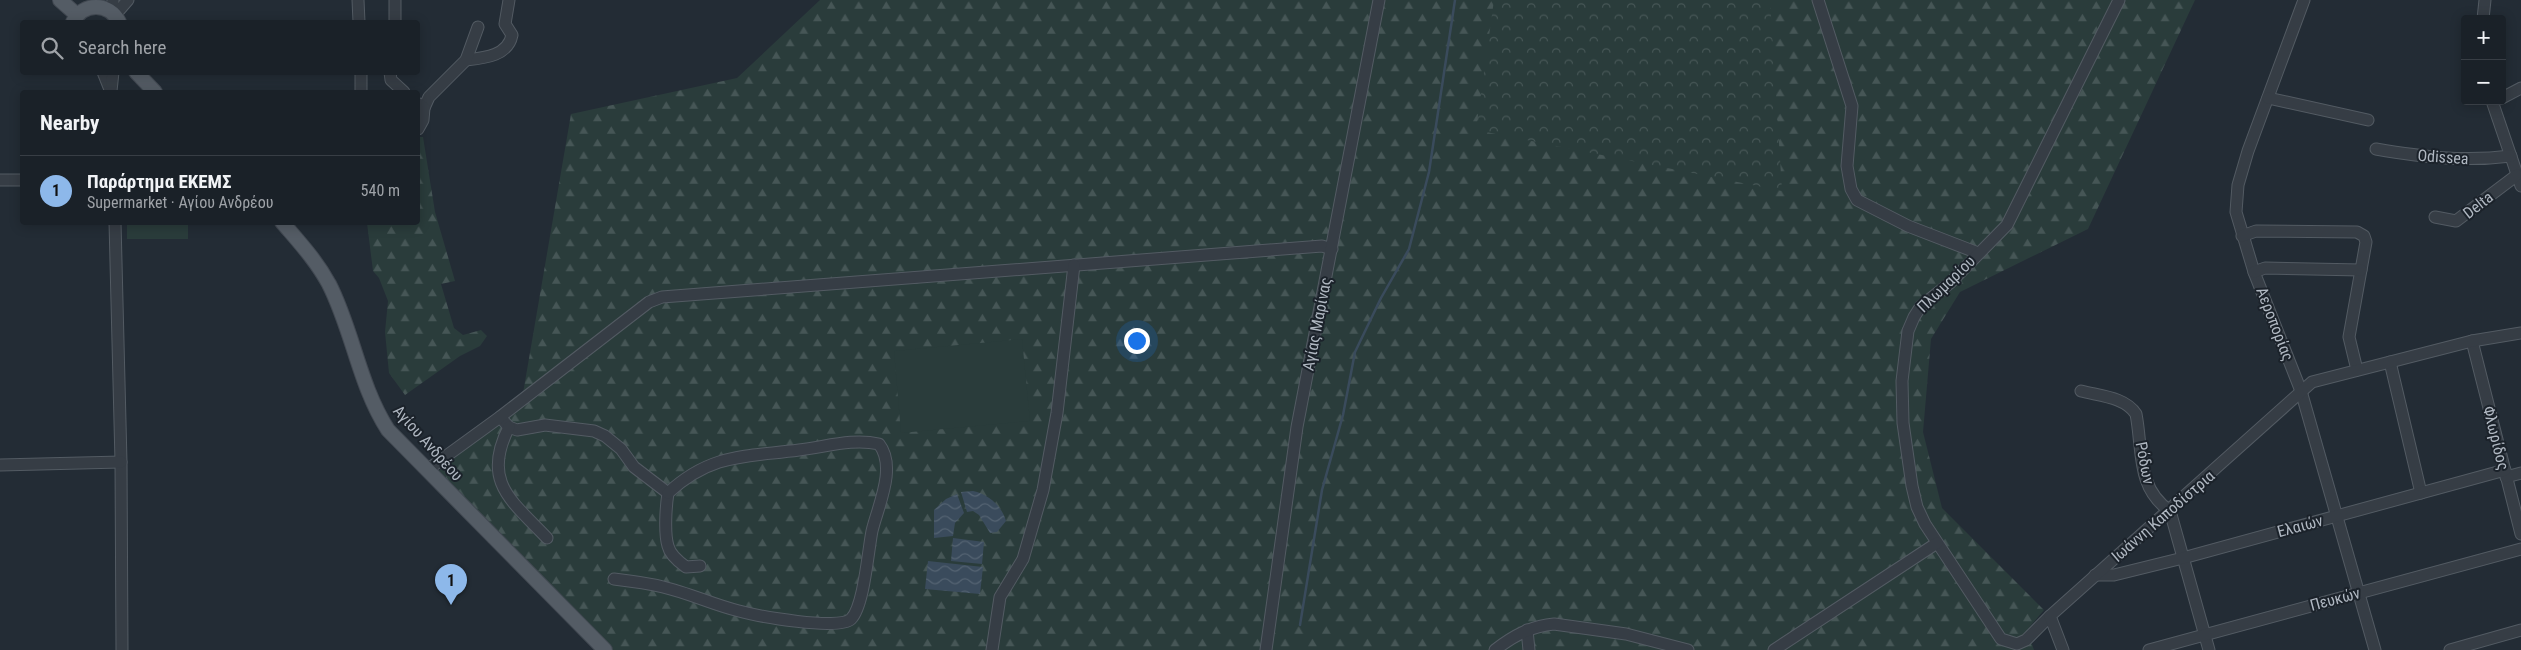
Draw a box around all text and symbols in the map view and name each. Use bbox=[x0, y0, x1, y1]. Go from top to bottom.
map controls bbox=[2461, 15, 2506, 105]
button: + bbox=[2461, 15, 2506, 60]
search box bbox=[20, 20, 420, 75]
icon: search bbox=[38, 34, 66, 62]
text: Search here bbox=[78, 36, 166, 59]
button: − bbox=[2461, 60, 2506, 105]
text: Nearby bbox=[40, 111, 99, 135]
street label: Odissea bbox=[2417, 146, 2469, 168]
text: Παράρτημα ΕΚΕΜΣ bbox=[87, 170, 232, 193]
text: 1 bbox=[52, 181, 60, 200]
text: 540 m bbox=[361, 181, 400, 200]
street label: Delta bbox=[2459, 187, 2497, 223]
text: Supermarket · Αγίου Ανδρέου bbox=[87, 193, 273, 212]
street label: Πλωμαρίου bbox=[1913, 252, 1979, 316]
street label: Αγίας Μαρίνας bbox=[1299, 276, 1335, 372]
street label: Αεροπορίας bbox=[2252, 284, 2298, 364]
your location bbox=[1124, 328, 1150, 354]
street label: Αγίου Ανδρέου bbox=[389, 401, 467, 485]
street label: Φλωρίδος bbox=[2479, 404, 2513, 472]
street label: Ρόδων bbox=[2132, 440, 2158, 486]
street label: Ιωάννη Καποδίστρια bbox=[2108, 466, 2218, 566]
street label: Ελαιών bbox=[2275, 511, 2325, 541]
pin: 1 bbox=[435, 564, 467, 605]
street label: Πευκών bbox=[2308, 583, 2362, 615]

